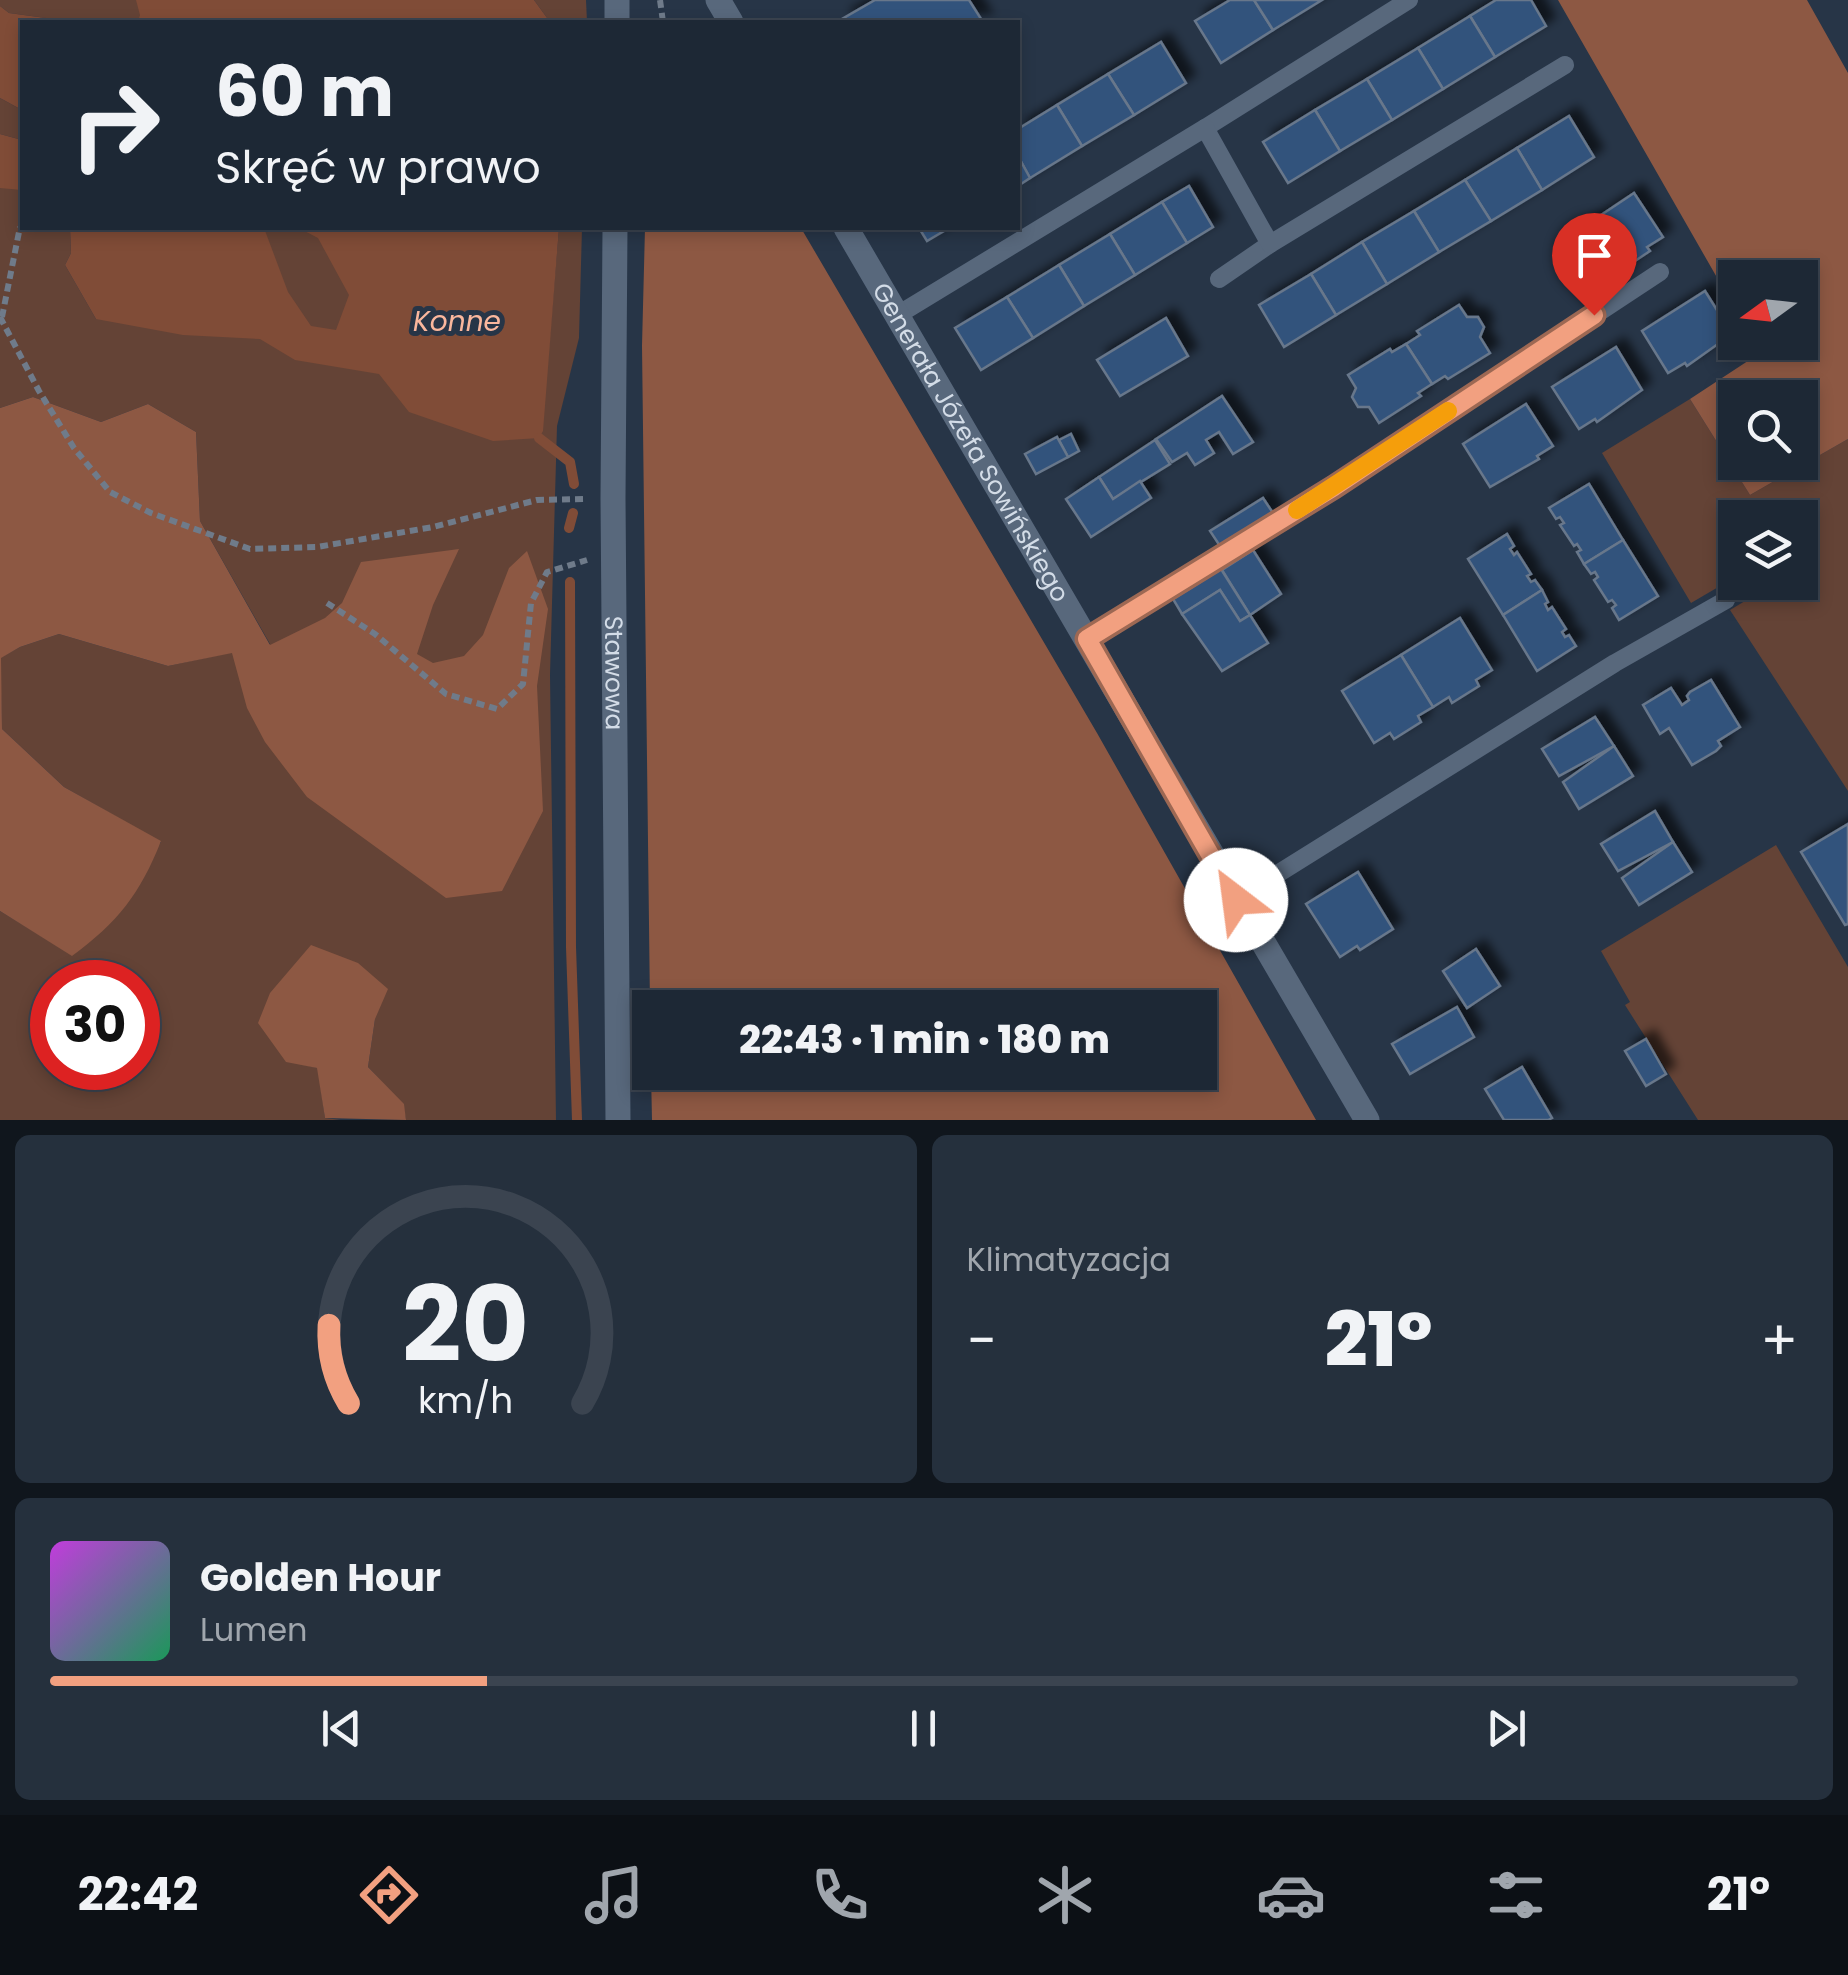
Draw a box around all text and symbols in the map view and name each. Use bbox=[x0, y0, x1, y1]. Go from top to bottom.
text: 60 m bbox=[215, 42, 394, 141]
icon: right bbox=[50, 60, 180, 190]
text: Skręć w prawo bbox=[215, 136, 541, 199]
pin bbox=[1552, 213, 1637, 316]
icon: arrive bbox=[1567, 228, 1622, 283]
north arrow bbox=[1718, 260, 1818, 360]
map controls bbox=[1718, 260, 1818, 600]
street label: Generała Józefa Sowińskiego bbox=[864, 276, 1078, 608]
water label: Konne bbox=[413, 302, 501, 341]
button: search bbox=[1718, 380, 1818, 480]
button: layers bbox=[1718, 500, 1818, 600]
street label: Stawowa bbox=[596, 616, 632, 730]
position arrow bbox=[1184, 848, 1288, 952]
speed limit sign: 30 bbox=[30, 960, 160, 1090]
text: 22:43 · 1 min · 180 m bbox=[739, 1013, 1110, 1066]
text: Klimatyzacja bbox=[967, 1237, 1171, 1282]
text: 20 bbox=[402, 1252, 529, 1397]
text: 21° bbox=[1325, 1287, 1432, 1392]
text: − bbox=[967, 1302, 997, 1379]
text: + bbox=[1760, 1302, 1798, 1379]
text: km/h bbox=[418, 1375, 513, 1426]
text: Golden Hour bbox=[200, 1551, 441, 1604]
text: Lumen bbox=[200, 1607, 308, 1652]
icon: previous bbox=[314, 1701, 369, 1756]
icon: pause bbox=[896, 1701, 951, 1756]
icon: next bbox=[1479, 1701, 1534, 1756]
icon: directions bbox=[354, 1860, 424, 1930]
icon: music bbox=[579, 1860, 649, 1930]
icon: phone bbox=[805, 1860, 875, 1930]
icon: climate bbox=[1030, 1860, 1100, 1930]
icon: car bbox=[1256, 1860, 1326, 1930]
icon: filters bbox=[1481, 1860, 1551, 1930]
text: 22:42 bbox=[78, 1863, 198, 1926]
text: 21° bbox=[1707, 1863, 1770, 1926]

